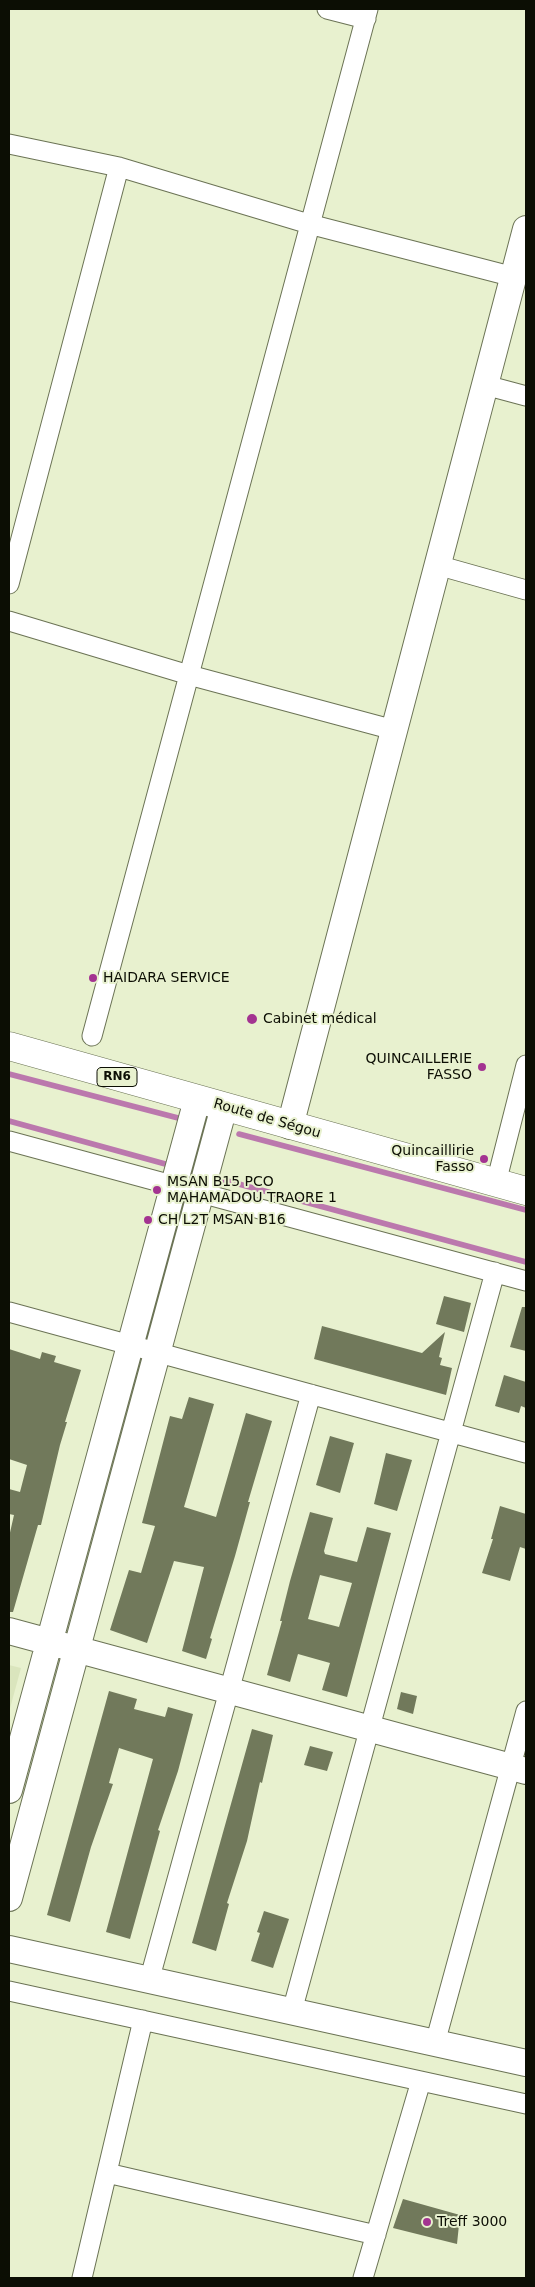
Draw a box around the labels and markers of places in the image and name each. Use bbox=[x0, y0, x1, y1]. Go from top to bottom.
place label: HAIDARA SERVICE bbox=[103, 970, 230, 986]
marker: HAIDARA SERVICE bbox=[87, 972, 99, 984]
place label: Cabinet médical bbox=[263, 1011, 377, 1027]
marker: Cabinet médical bbox=[245, 1012, 259, 1026]
place label: QUINCAILLERIE FASSO bbox=[366, 1051, 472, 1084]
marker: QUINCAILLERIE FASSO bbox=[476, 1061, 488, 1073]
place label: Quincaillirie Fasso bbox=[391, 1143, 474, 1176]
marker: Quincaillirie Fasso bbox=[478, 1153, 490, 1165]
place label: MSAN B15 PCO MAHAMADOU TRAORE 1 bbox=[167, 1174, 337, 1206]
marker: MSAN B15 PCO MAHAMADOU TRAORE 1 bbox=[151, 1184, 163, 1196]
place label: CH L2T MSAN B16 bbox=[158, 1212, 286, 1228]
marker: CH L2T MSAN B16 bbox=[142, 1214, 154, 1226]
place label: Treff 3000 bbox=[437, 2214, 507, 2230]
marker: Treff 3000 bbox=[421, 2216, 433, 2228]

